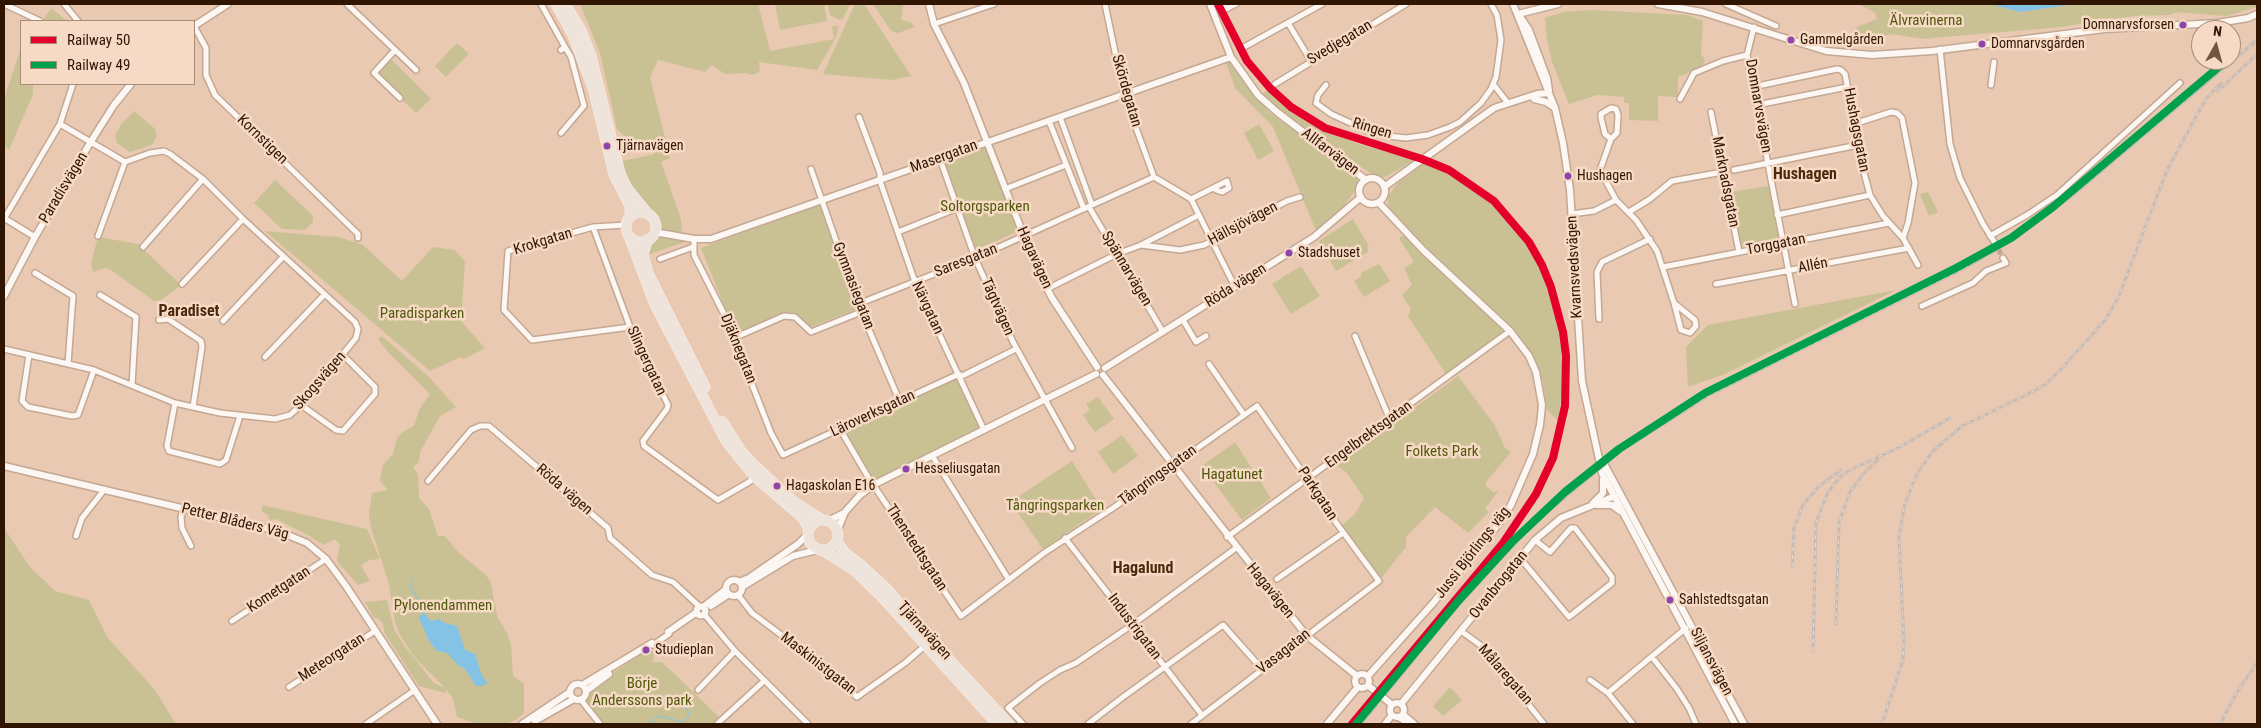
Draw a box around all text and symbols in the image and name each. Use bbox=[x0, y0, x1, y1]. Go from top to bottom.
park label: Älvravinerna bbox=[1889, 12, 1963, 30]
street label: Svedjegatan bbox=[1304, 17, 1376, 69]
place label: Domnarvsforsen bbox=[2083, 17, 2174, 33]
legend bbox=[20, 20, 195, 85]
marker: Domnarvsforsen bbox=[2178, 20, 2188, 30]
north arrow bbox=[2191, 20, 2241, 70]
text: N bbox=[2212, 23, 2223, 40]
text: Railway 50 bbox=[67, 31, 130, 49]
place label: Gammelgården bbox=[1800, 32, 1884, 48]
marker: Gammelgården bbox=[1786, 35, 1796, 45]
place label: Domnarvsgården bbox=[1991, 36, 2085, 52]
marker: Domnarvsgården bbox=[1977, 39, 1987, 49]
street label: Skördegatan bbox=[1107, 53, 1145, 129]
text: Railway 49 bbox=[67, 56, 130, 74]
street label: Domnarvsvägen bbox=[1741, 58, 1775, 154]
street label: Hushagsgatan bbox=[1839, 86, 1873, 174]
street label: Kornstigen bbox=[233, 111, 291, 169]
street label: Ringen bbox=[1350, 114, 1394, 144]
street label: Allfarvägen bbox=[1298, 125, 1362, 179]
street label: Marknadsgatan bbox=[1707, 135, 1743, 229]
street label: Masergatan bbox=[908, 137, 980, 177]
place label: Tjärnavägen bbox=[616, 138, 684, 154]
marker: Tjärnavägen bbox=[602, 141, 612, 151]
street label: Paradisvägen bbox=[36, 149, 92, 227]
district label: Hushagen bbox=[1773, 165, 1837, 185]
place label: Hushagen bbox=[1577, 168, 1633, 184]
marker: Hushagen bbox=[1563, 171, 1573, 181]
park label: Soltorgsparken bbox=[940, 198, 1030, 216]
street label: Hällsjövägen bbox=[1205, 198, 1281, 250]
street label: Kvarnsvedsvägen bbox=[1563, 215, 1587, 319]
street label: Hagavägen bbox=[1012, 224, 1056, 292]
street label: Krokgatan bbox=[512, 225, 574, 259]
street label: Spännarvägen bbox=[1097, 228, 1155, 310]
street label: Torggatan bbox=[1745, 230, 1807, 260]
street label: Gymnasiegatan bbox=[828, 240, 878, 332]
street label: Saresgatan bbox=[932, 240, 1000, 282]
place label: Stadshuset bbox=[1298, 245, 1360, 261]
marker: Stadshuset bbox=[1284, 248, 1294, 258]
street label: Allén bbox=[1797, 254, 1829, 278]
street label: Röda vägen bbox=[1202, 260, 1270, 312]
street label: Tägtvägen bbox=[976, 275, 1018, 339]
street label: Nävgatan bbox=[907, 279, 947, 337]
district label: Paradiset bbox=[159, 302, 219, 322]
park label: Paradisparken bbox=[380, 305, 464, 323]
street label: Djäknegatan bbox=[716, 311, 760, 387]
street label: Slingergatan bbox=[622, 324, 670, 398]
street label: Skogsvägen bbox=[290, 348, 350, 414]
street label: Läroverksgatan bbox=[828, 387, 918, 441]
street label: Engelbrektsgatan bbox=[1322, 397, 1416, 473]
street label: Tångringsgatan bbox=[1116, 442, 1200, 510]
park label: Folkets Park bbox=[1405, 443, 1479, 461]
street label: Röda vägen bbox=[532, 461, 596, 519]
place label: Hesseliusgatan bbox=[915, 461, 1000, 477]
marker: Hesseliusgatan bbox=[901, 464, 911, 474]
street label: Parkgatan bbox=[1293, 464, 1341, 524]
park label: Hagatunet bbox=[1201, 466, 1263, 484]
place label: Hagaskolan E16 bbox=[786, 478, 875, 494]
marker: Hagaskolan E16 bbox=[772, 481, 782, 491]
park label: Tångringsparken bbox=[1006, 497, 1104, 515]
street label: Petter Blåders Väg bbox=[179, 500, 291, 544]
street label: Thenstedtsgatan bbox=[881, 501, 951, 595]
street label: Jussi Björlings väg bbox=[1432, 504, 1514, 602]
street label: Ovanbrogatan bbox=[1466, 547, 1532, 623]
district label: Hagalund bbox=[1113, 559, 1173, 579]
street label: Hagavägen bbox=[1242, 560, 1298, 622]
street label: Kometgatan bbox=[244, 563, 314, 617]
street label: Industrigatan bbox=[1103, 590, 1165, 664]
place label: Sahlstedtsgatan bbox=[1679, 592, 1769, 608]
marker: Sahlstedtsgatan bbox=[1665, 595, 1675, 605]
park label: Pylonendammen bbox=[394, 597, 492, 615]
street label: Tjärnavägen bbox=[893, 598, 955, 664]
street label: Siljansvägen bbox=[1686, 625, 1736, 699]
street label: Vasagatan bbox=[1254, 626, 1314, 678]
street label: Maskinistgatan bbox=[777, 629, 859, 699]
street label: Meteorgatan bbox=[296, 630, 368, 686]
street label: Målaregatan bbox=[1474, 641, 1536, 709]
place label: Studieplan bbox=[655, 642, 713, 658]
marker: Studieplan bbox=[641, 645, 651, 655]
park label: Börje Anderssons park bbox=[592, 675, 692, 710]

